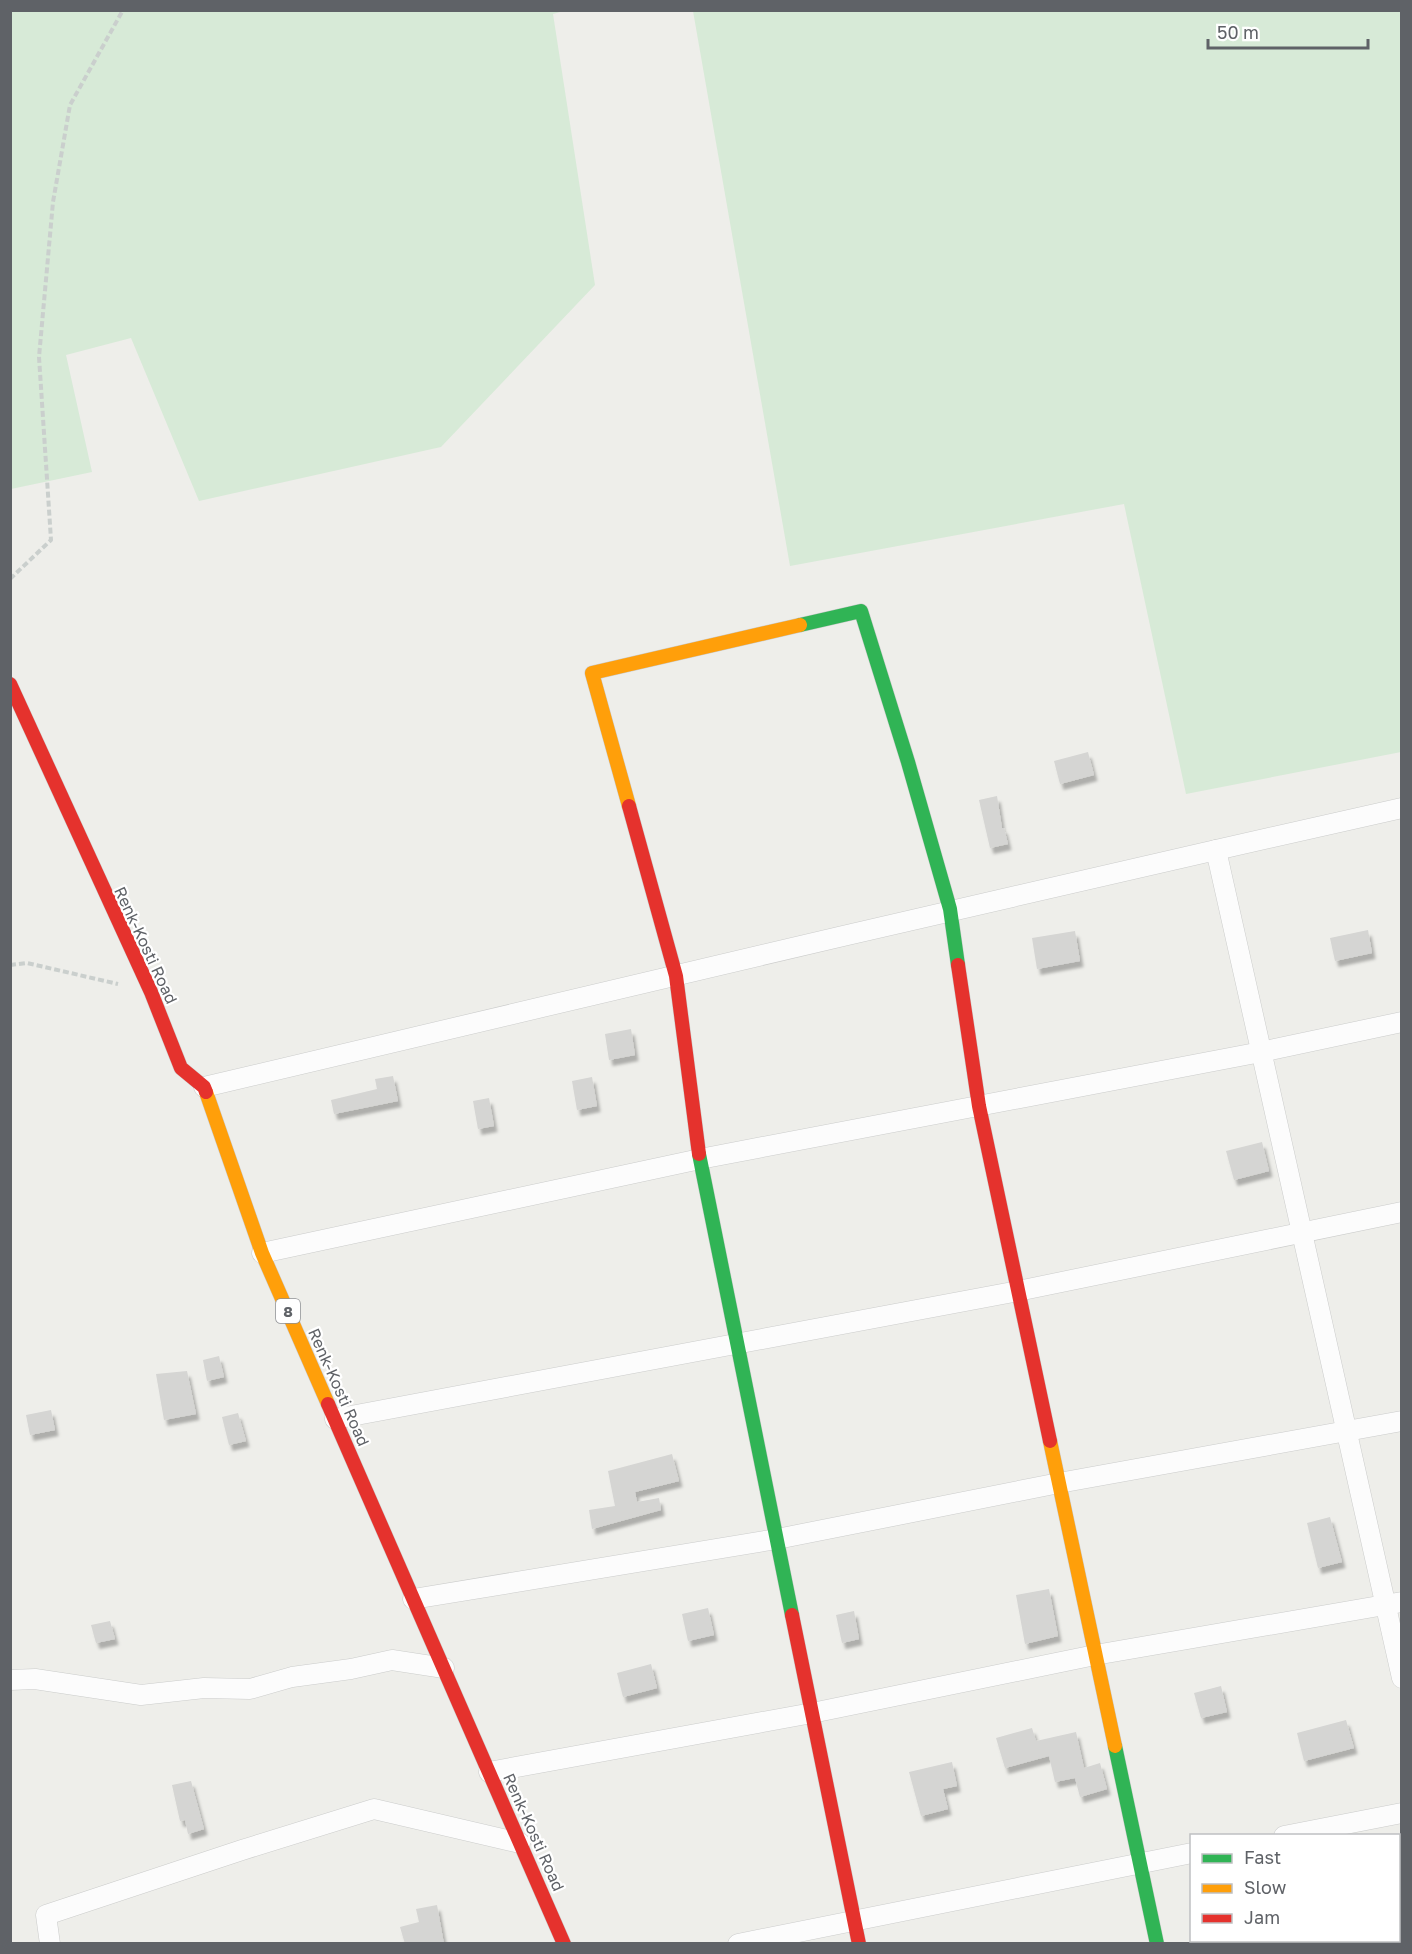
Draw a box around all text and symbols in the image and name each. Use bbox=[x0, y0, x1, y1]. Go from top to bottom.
scale bar bbox=[1208, 12, 1368, 50]
text: 50 m bbox=[1217, 21, 1259, 43]
street label: Renk-Kosti Road bbox=[110, 883, 182, 1007]
road number: 8 bbox=[276, 1299, 300, 1323]
street label: Renk-Kosti Road bbox=[304, 1325, 374, 1449]
street label: Renk-Kosti Road bbox=[499, 1770, 569, 1894]
legend bbox=[1190, 1834, 1400, 1942]
text: Fast bbox=[1244, 1846, 1281, 1868]
text: Slow bbox=[1244, 1876, 1287, 1898]
text: Jam bbox=[1244, 1906, 1280, 1928]

